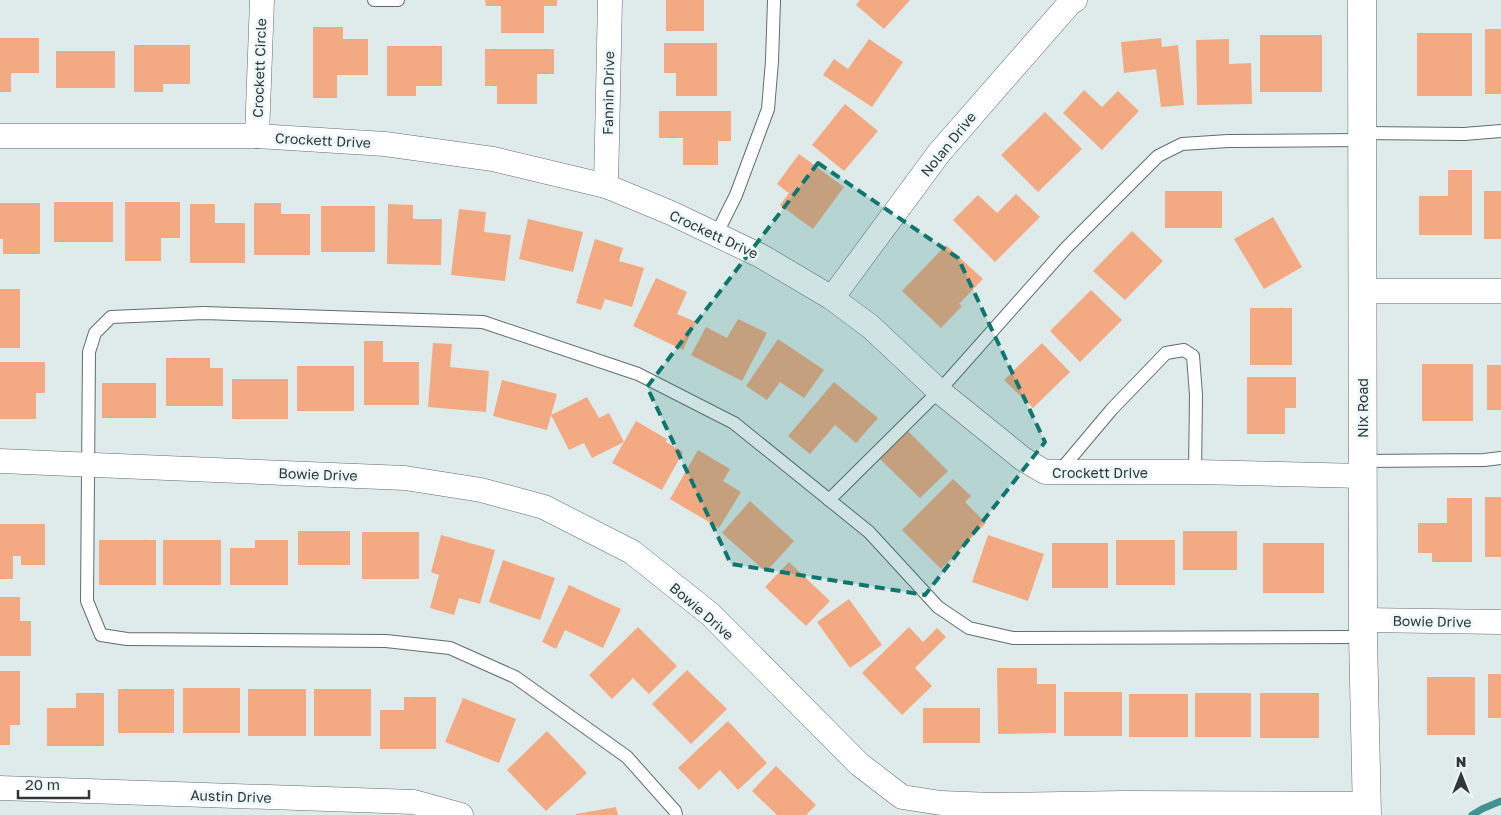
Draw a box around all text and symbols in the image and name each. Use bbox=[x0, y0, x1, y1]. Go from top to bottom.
street label: Crockett Circle bbox=[249, 18, 269, 118]
street label: Fannin Drive bbox=[599, 51, 617, 135]
street label: Nolan Drive bbox=[917, 108, 979, 180]
street label: Crockett Drive bbox=[275, 129, 371, 151]
street label: Crockett Drive bbox=[667, 206, 761, 262]
street label: Nix Road bbox=[1354, 378, 1371, 438]
street label: Bowie Drive bbox=[278, 464, 358, 484]
street label: Crockett Drive bbox=[1052, 464, 1148, 481]
street label: Bowie Drive bbox=[667, 579, 737, 643]
street label: Bowie Drive bbox=[1392, 612, 1472, 630]
north arrow bbox=[1436, 750, 1486, 800]
text: N bbox=[1456, 753, 1466, 770]
scale bar bbox=[18, 768, 89, 800]
text: 20 m bbox=[25, 775, 60, 793]
street label: Austin Drive bbox=[190, 786, 272, 806]

